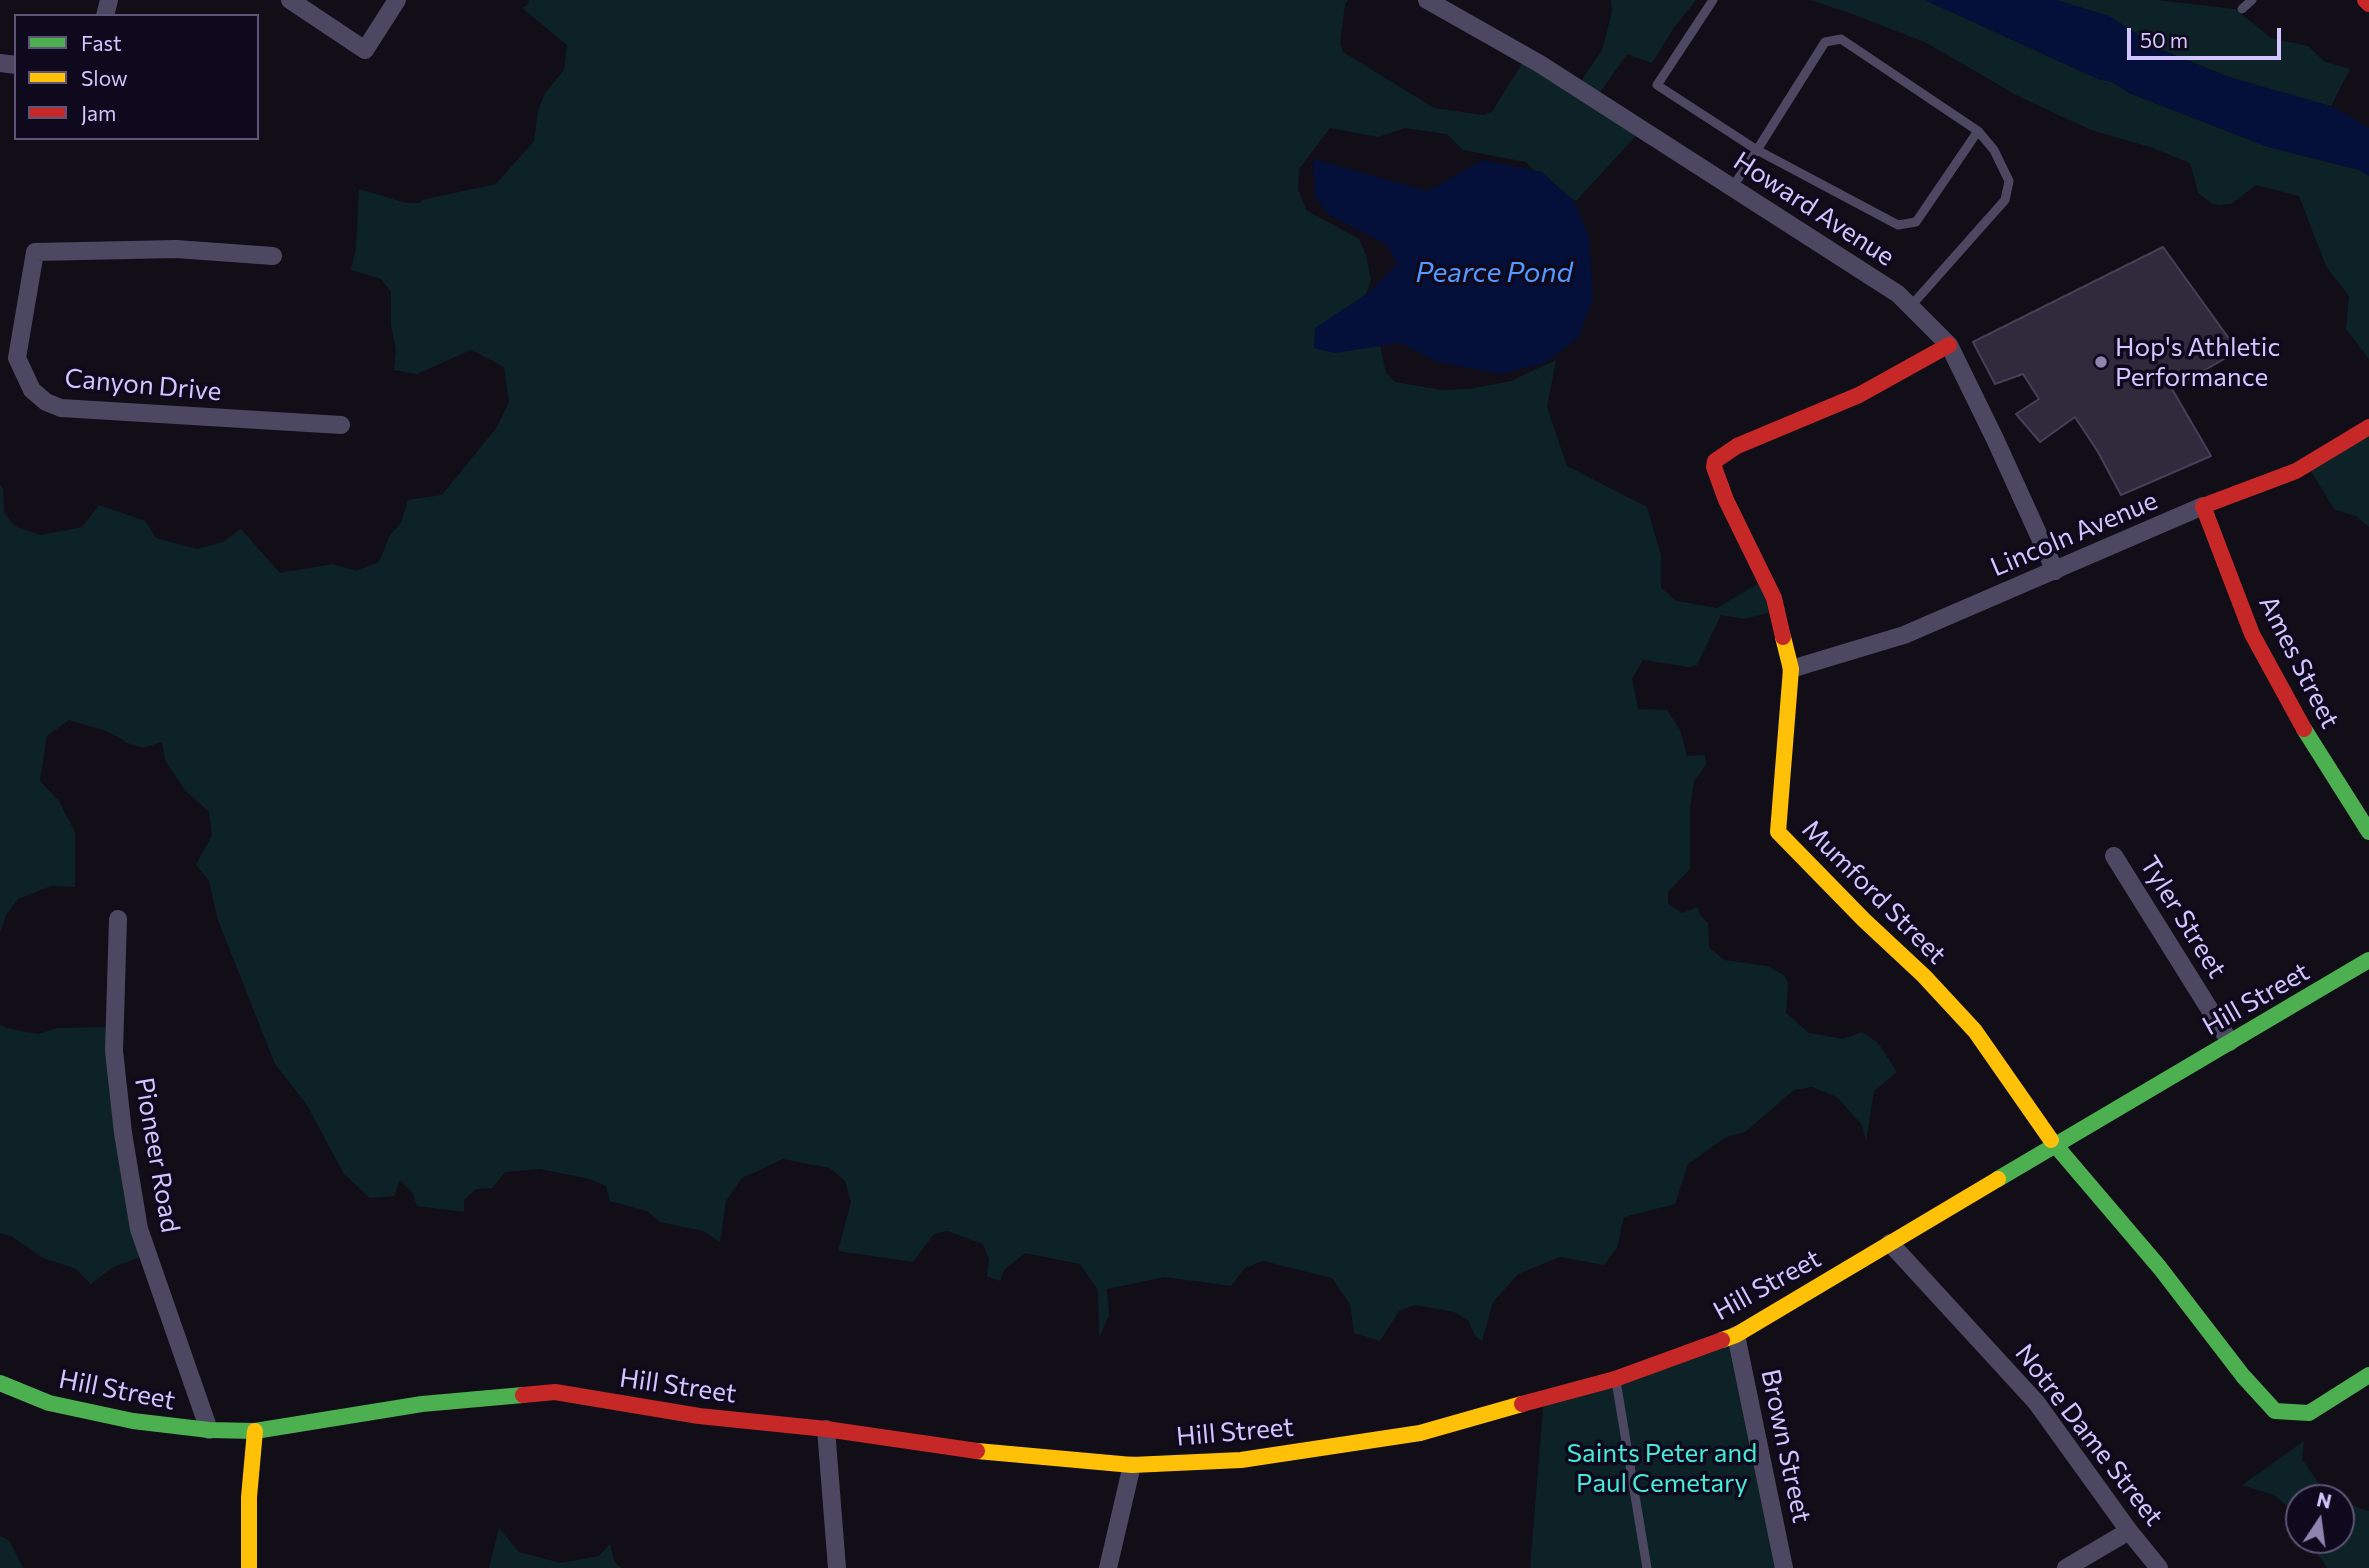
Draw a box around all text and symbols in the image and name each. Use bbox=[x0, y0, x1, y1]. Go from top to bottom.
legend bbox=[14, 14, 259, 140]
scale bar bbox=[2131, 14, 2285, 58]
text: 50 m bbox=[2140, 27, 2188, 52]
text: Fast bbox=[81, 30, 122, 55]
text: Slow bbox=[81, 65, 128, 90]
text: Jam bbox=[81, 100, 116, 125]
street label: Howard Avenue bbox=[1728, 145, 1900, 273]
water label: Pearce Pond bbox=[1415, 256, 1573, 290]
place label: Hop's Athletic Performance bbox=[2115, 331, 2280, 392]
marker: Hop's Athletic Performance bbox=[2093, 354, 2109, 370]
street label: Canyon Drive bbox=[63, 363, 223, 407]
street label: Lincoln Avenue bbox=[1986, 485, 2162, 583]
street label: Ames Street bbox=[2252, 590, 2346, 734]
street label: Mumford Street bbox=[1796, 814, 1952, 970]
street label: Tyler Street bbox=[2133, 850, 2233, 984]
street label: Hill Street bbox=[2197, 956, 2315, 1042]
street label: Pioneer Road bbox=[128, 1075, 186, 1235]
street label: Hill Street bbox=[1708, 1243, 1826, 1327]
street label: Notre Dame Street bbox=[2008, 1338, 2170, 1532]
street label: Hill Street bbox=[617, 1362, 739, 1410]
street label: Hill Street bbox=[56, 1363, 178, 1417]
street label: Brown Street bbox=[1755, 1366, 1817, 1526]
street label: Hill Street bbox=[1175, 1411, 1295, 1453]
park label: Saints Peter and Paul Cemetary bbox=[1567, 1437, 1757, 1498]
north arrow bbox=[2285, 1484, 2355, 1554]
text: N bbox=[2315, 1487, 2334, 1513]

